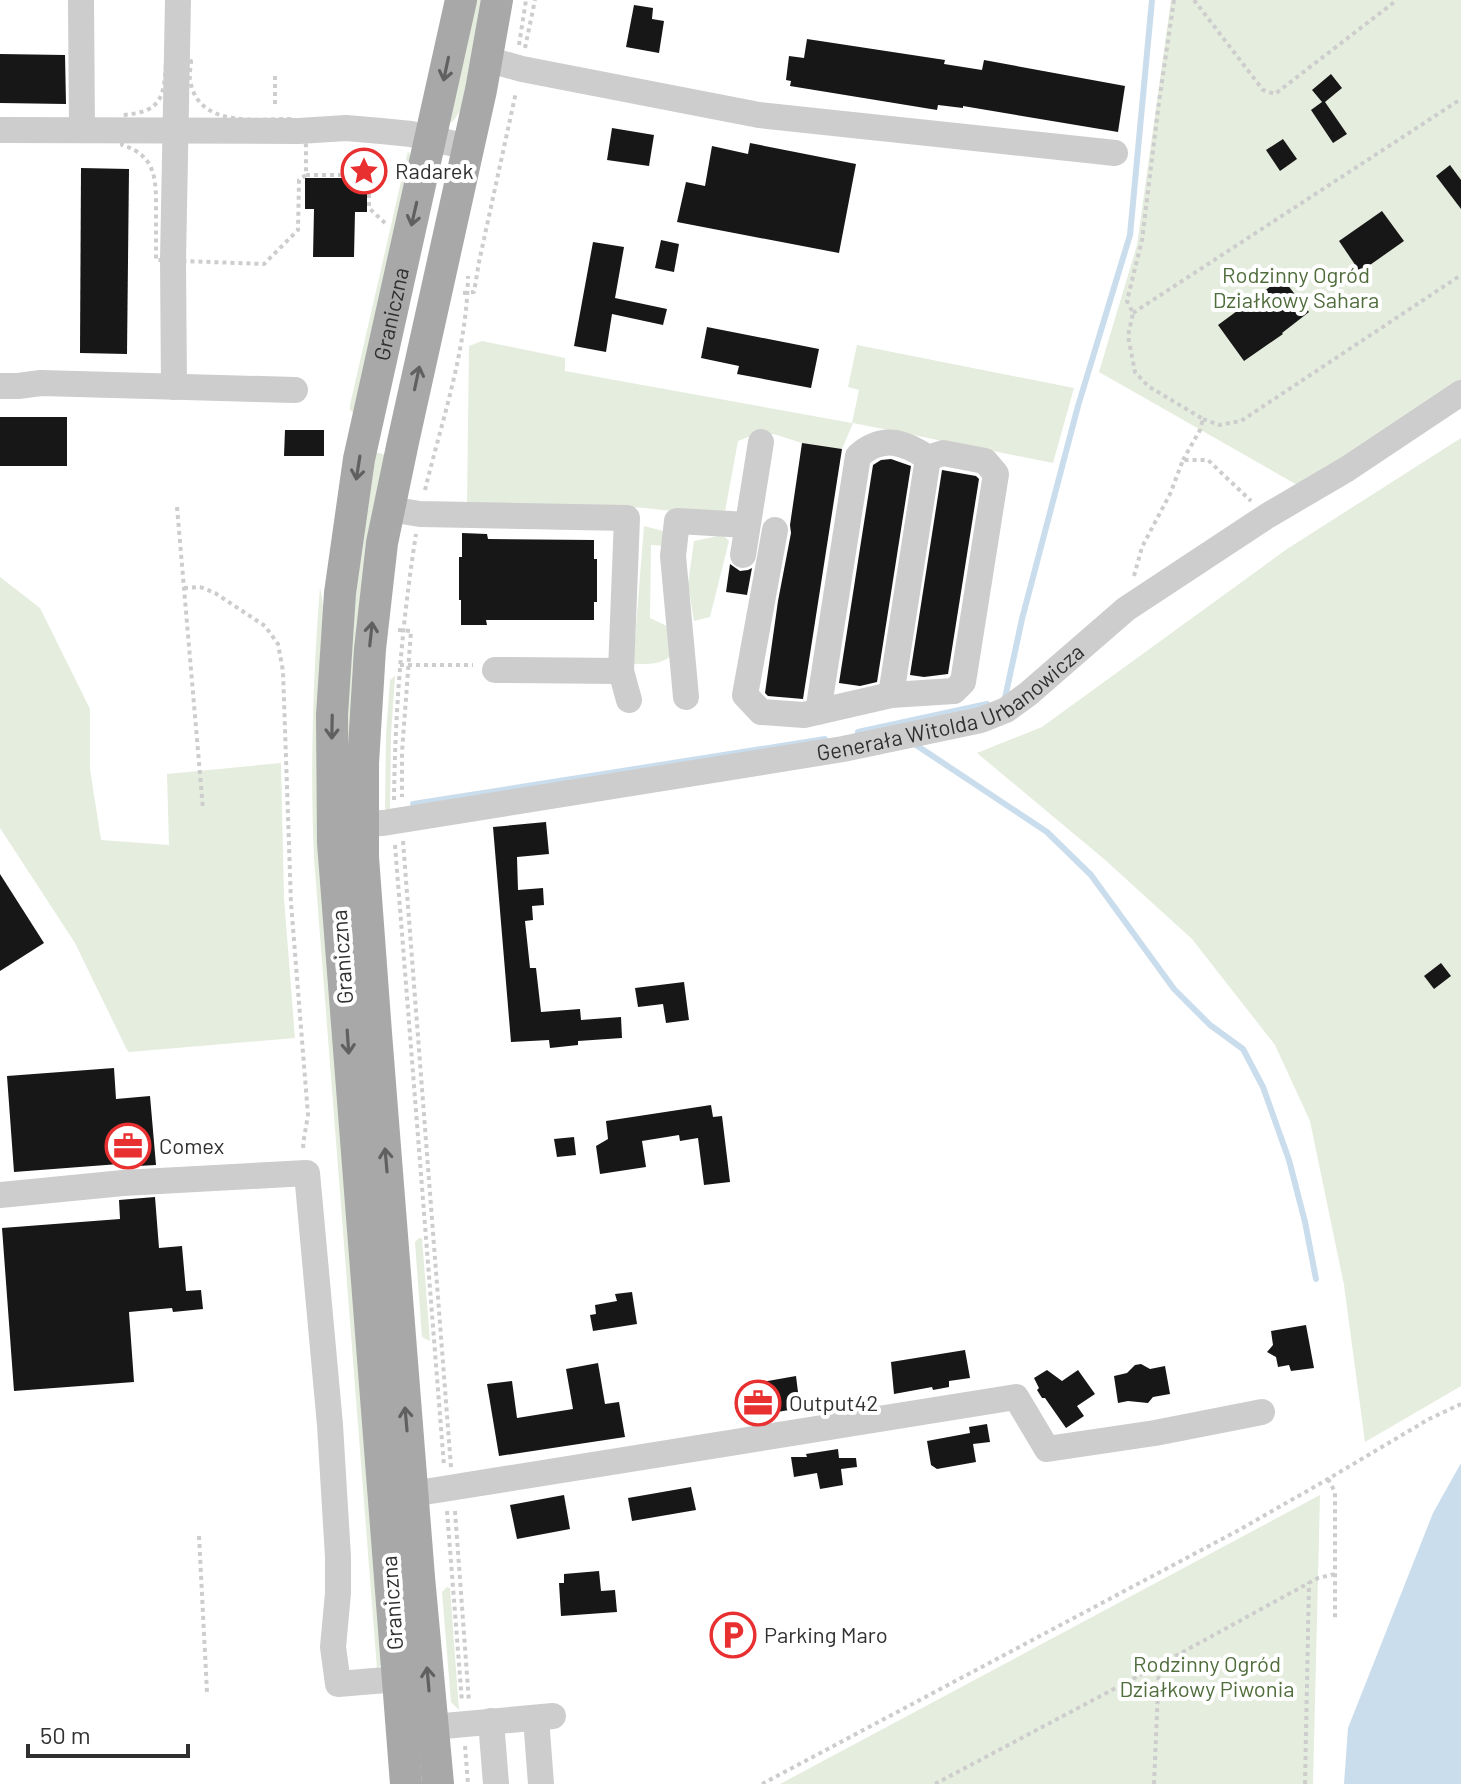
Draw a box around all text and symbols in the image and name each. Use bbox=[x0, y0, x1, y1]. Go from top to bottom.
one-way arrow bbox=[438, 56, 453, 81]
place icon: Radarek bbox=[340, 147, 388, 195]
place label: Radarek bbox=[395, 157, 474, 183]
one-way arrow bbox=[406, 201, 421, 227]
park label: Rodzinny Ogród Działkowy Sahara bbox=[1213, 261, 1379, 312]
street label: Graniczna bbox=[367, 265, 413, 363]
one-way arrow bbox=[410, 365, 425, 391]
one-way arrow bbox=[350, 455, 365, 480]
one-way arrow bbox=[364, 621, 379, 648]
street label: Generała Witolda Urbanowicza bbox=[815, 638, 1088, 765]
one-way arrow bbox=[324, 713, 340, 740]
street label: Graniczna bbox=[325, 909, 357, 1005]
one-way arrow bbox=[341, 1028, 356, 1055]
office icon: Comex bbox=[104, 1122, 152, 1170]
place label: Comex bbox=[159, 1132, 224, 1158]
one-way arrow bbox=[378, 1147, 393, 1174]
office icon: Output42 bbox=[734, 1379, 782, 1427]
place label: Output42 bbox=[789, 1389, 878, 1415]
one-way arrow bbox=[399, 1406, 414, 1433]
street label: Graniczna bbox=[375, 1555, 407, 1651]
parking icon: Parking Maro bbox=[709, 1611, 757, 1659]
place label: Parking Maro bbox=[764, 1621, 888, 1647]
park label: Rodzinny Ogród Działkowy Piwonia bbox=[1119, 1650, 1295, 1701]
one-way arrow bbox=[420, 1666, 435, 1692]
scale bar bbox=[28, 1708, 188, 1758]
text: 50 m bbox=[40, 1720, 91, 1749]

